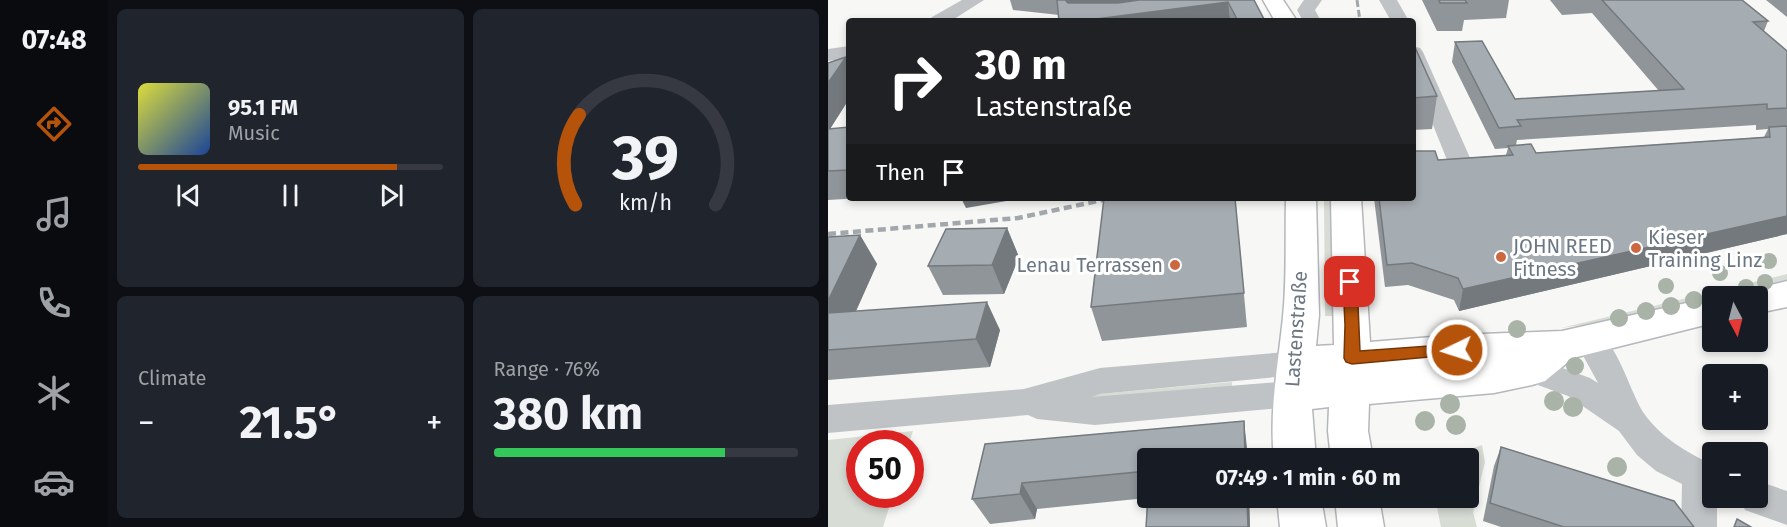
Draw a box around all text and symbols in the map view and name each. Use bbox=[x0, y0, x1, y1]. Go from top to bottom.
text: 07:48 bbox=[21, 24, 87, 56]
text: 30 m bbox=[975, 40, 1067, 90]
icon: right bbox=[876, 42, 954, 120]
text: Lastenstraße bbox=[975, 91, 1132, 123]
text: 95.1 FM bbox=[228, 94, 298, 121]
icon: directions bbox=[33, 103, 75, 145]
text: Music bbox=[228, 121, 280, 145]
text: 39 bbox=[611, 121, 679, 196]
icon: arrive bbox=[937, 156, 970, 189]
text: Then bbox=[876, 159, 925, 186]
icon: previous bbox=[172, 179, 205, 212]
icon: pause bbox=[274, 179, 307, 212]
icon: next bbox=[375, 179, 408, 212]
text: km/h bbox=[619, 190, 672, 216]
icon: music bbox=[33, 193, 75, 235]
place label: Kieser Training Linz bbox=[1648, 225, 1762, 272]
place label: JOHN REED Fitness bbox=[1513, 234, 1612, 281]
marker: Kieser Training Linz bbox=[1629, 241, 1643, 255]
marker: JOHN REED Fitness bbox=[1494, 250, 1508, 264]
place label: Lenau Terrassen bbox=[1016, 253, 1163, 277]
pin bbox=[1324, 256, 1375, 307]
marker: Lenau Terrassen bbox=[1168, 258, 1182, 272]
icon: arrive bbox=[1333, 265, 1366, 298]
street label: Lastenstraße bbox=[1280, 270, 1312, 388]
icon: phone bbox=[33, 282, 75, 324]
north arrow bbox=[1702, 286, 1768, 352]
map controls bbox=[1702, 286, 1768, 508]
position arrow bbox=[1425, 318, 1489, 382]
text: Range · 76% bbox=[494, 357, 600, 381]
button: + bbox=[1702, 364, 1768, 430]
text: Climate bbox=[138, 366, 206, 390]
icon: climate bbox=[33, 372, 75, 414]
text: 380 km bbox=[494, 387, 643, 441]
text: 21.5° bbox=[240, 396, 341, 450]
text: − bbox=[138, 403, 155, 443]
text: + bbox=[426, 403, 443, 443]
speed limit sign: 50 bbox=[846, 430, 924, 508]
button: − bbox=[1702, 442, 1768, 508]
icon: car bbox=[33, 461, 75, 503]
text: 07:49 · 1 min · 60 m bbox=[1215, 464, 1401, 491]

